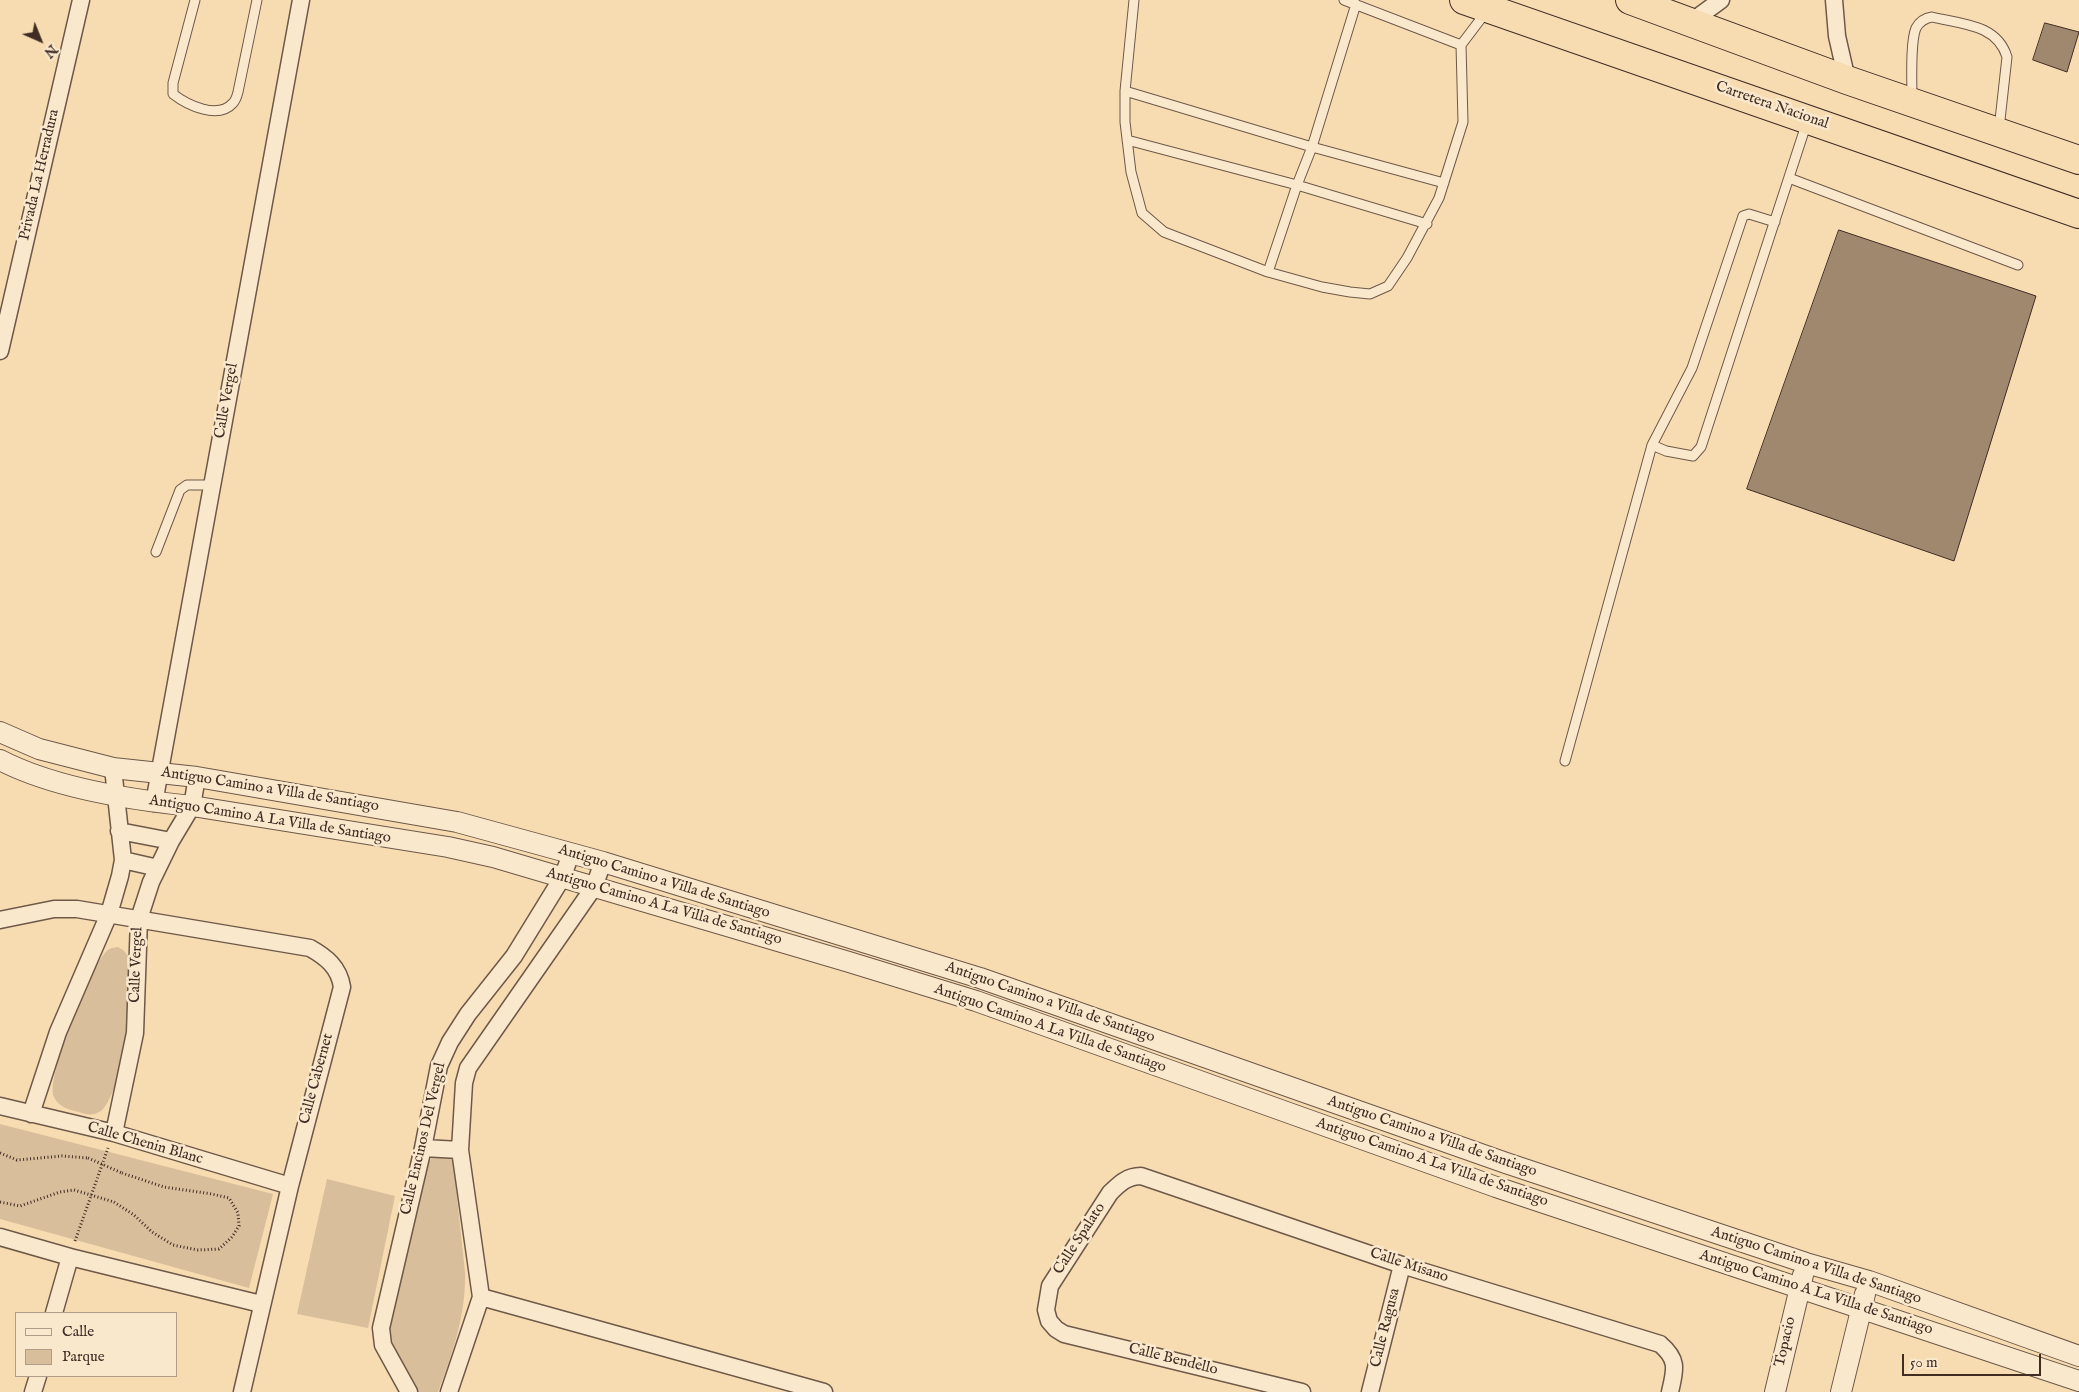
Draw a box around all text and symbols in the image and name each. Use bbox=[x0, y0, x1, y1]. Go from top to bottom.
north arrow bbox=[15, 15, 65, 65]
text: N bbox=[40, 40, 61, 61]
street label: Carretera Nacional bbox=[1713, 78, 1831, 134]
street label: Privada La Herradura bbox=[16, 108, 64, 242]
street label: Calle Vergel bbox=[212, 362, 242, 440]
street label: Antiguo Camino a Villa de Santiago bbox=[160, 764, 380, 816]
street label: Antiguo Camino A La Villa de Santiago bbox=[148, 792, 392, 848]
street label: Antiguo Camino a Villa de Santiago bbox=[556, 841, 772, 923]
street label: Antiguo Camino A La Villa de Santiago bbox=[544, 865, 784, 949]
street label: Calle Vergel bbox=[127, 927, 147, 1003]
street label: Antiguo Camino a Villa de Santiago bbox=[943, 959, 1157, 1047]
street label: Antiguo Camino A La Villa de Santiago bbox=[932, 981, 1168, 1077]
street label: Calle Cabernet bbox=[296, 1032, 338, 1126]
street label: Calle Encinos Del Vergel bbox=[398, 1061, 450, 1217]
street label: Antiguo Camino a Villa de Santiago bbox=[1325, 1093, 1539, 1181]
street label: Antiguo Camino A La Villa de Santiago bbox=[1314, 1115, 1550, 1211]
street label: Calle Chenin Blanc bbox=[85, 1119, 205, 1169]
street label: Calle Spalato bbox=[1050, 1200, 1110, 1278]
street label: Antiguo Camino a Villa de Santiago bbox=[1708, 1223, 1924, 1309]
street label: Calle Misano bbox=[1367, 1245, 1451, 1287]
street label: Antiguo Camino A La Villa de Santiago bbox=[1697, 1247, 1935, 1339]
street label: Calle Ragusa bbox=[1367, 1287, 1405, 1369]
legend bbox=[15, 1312, 178, 1377]
street label: Topacio bbox=[1772, 1315, 1800, 1369]
text: Calle bbox=[62, 1322, 94, 1341]
street label: Calle Bendello bbox=[1126, 1340, 1220, 1380]
scale bar bbox=[1904, 1344, 2043, 1376]
text: Parque bbox=[62, 1347, 105, 1366]
text: 50 m bbox=[1910, 1353, 1938, 1372]

